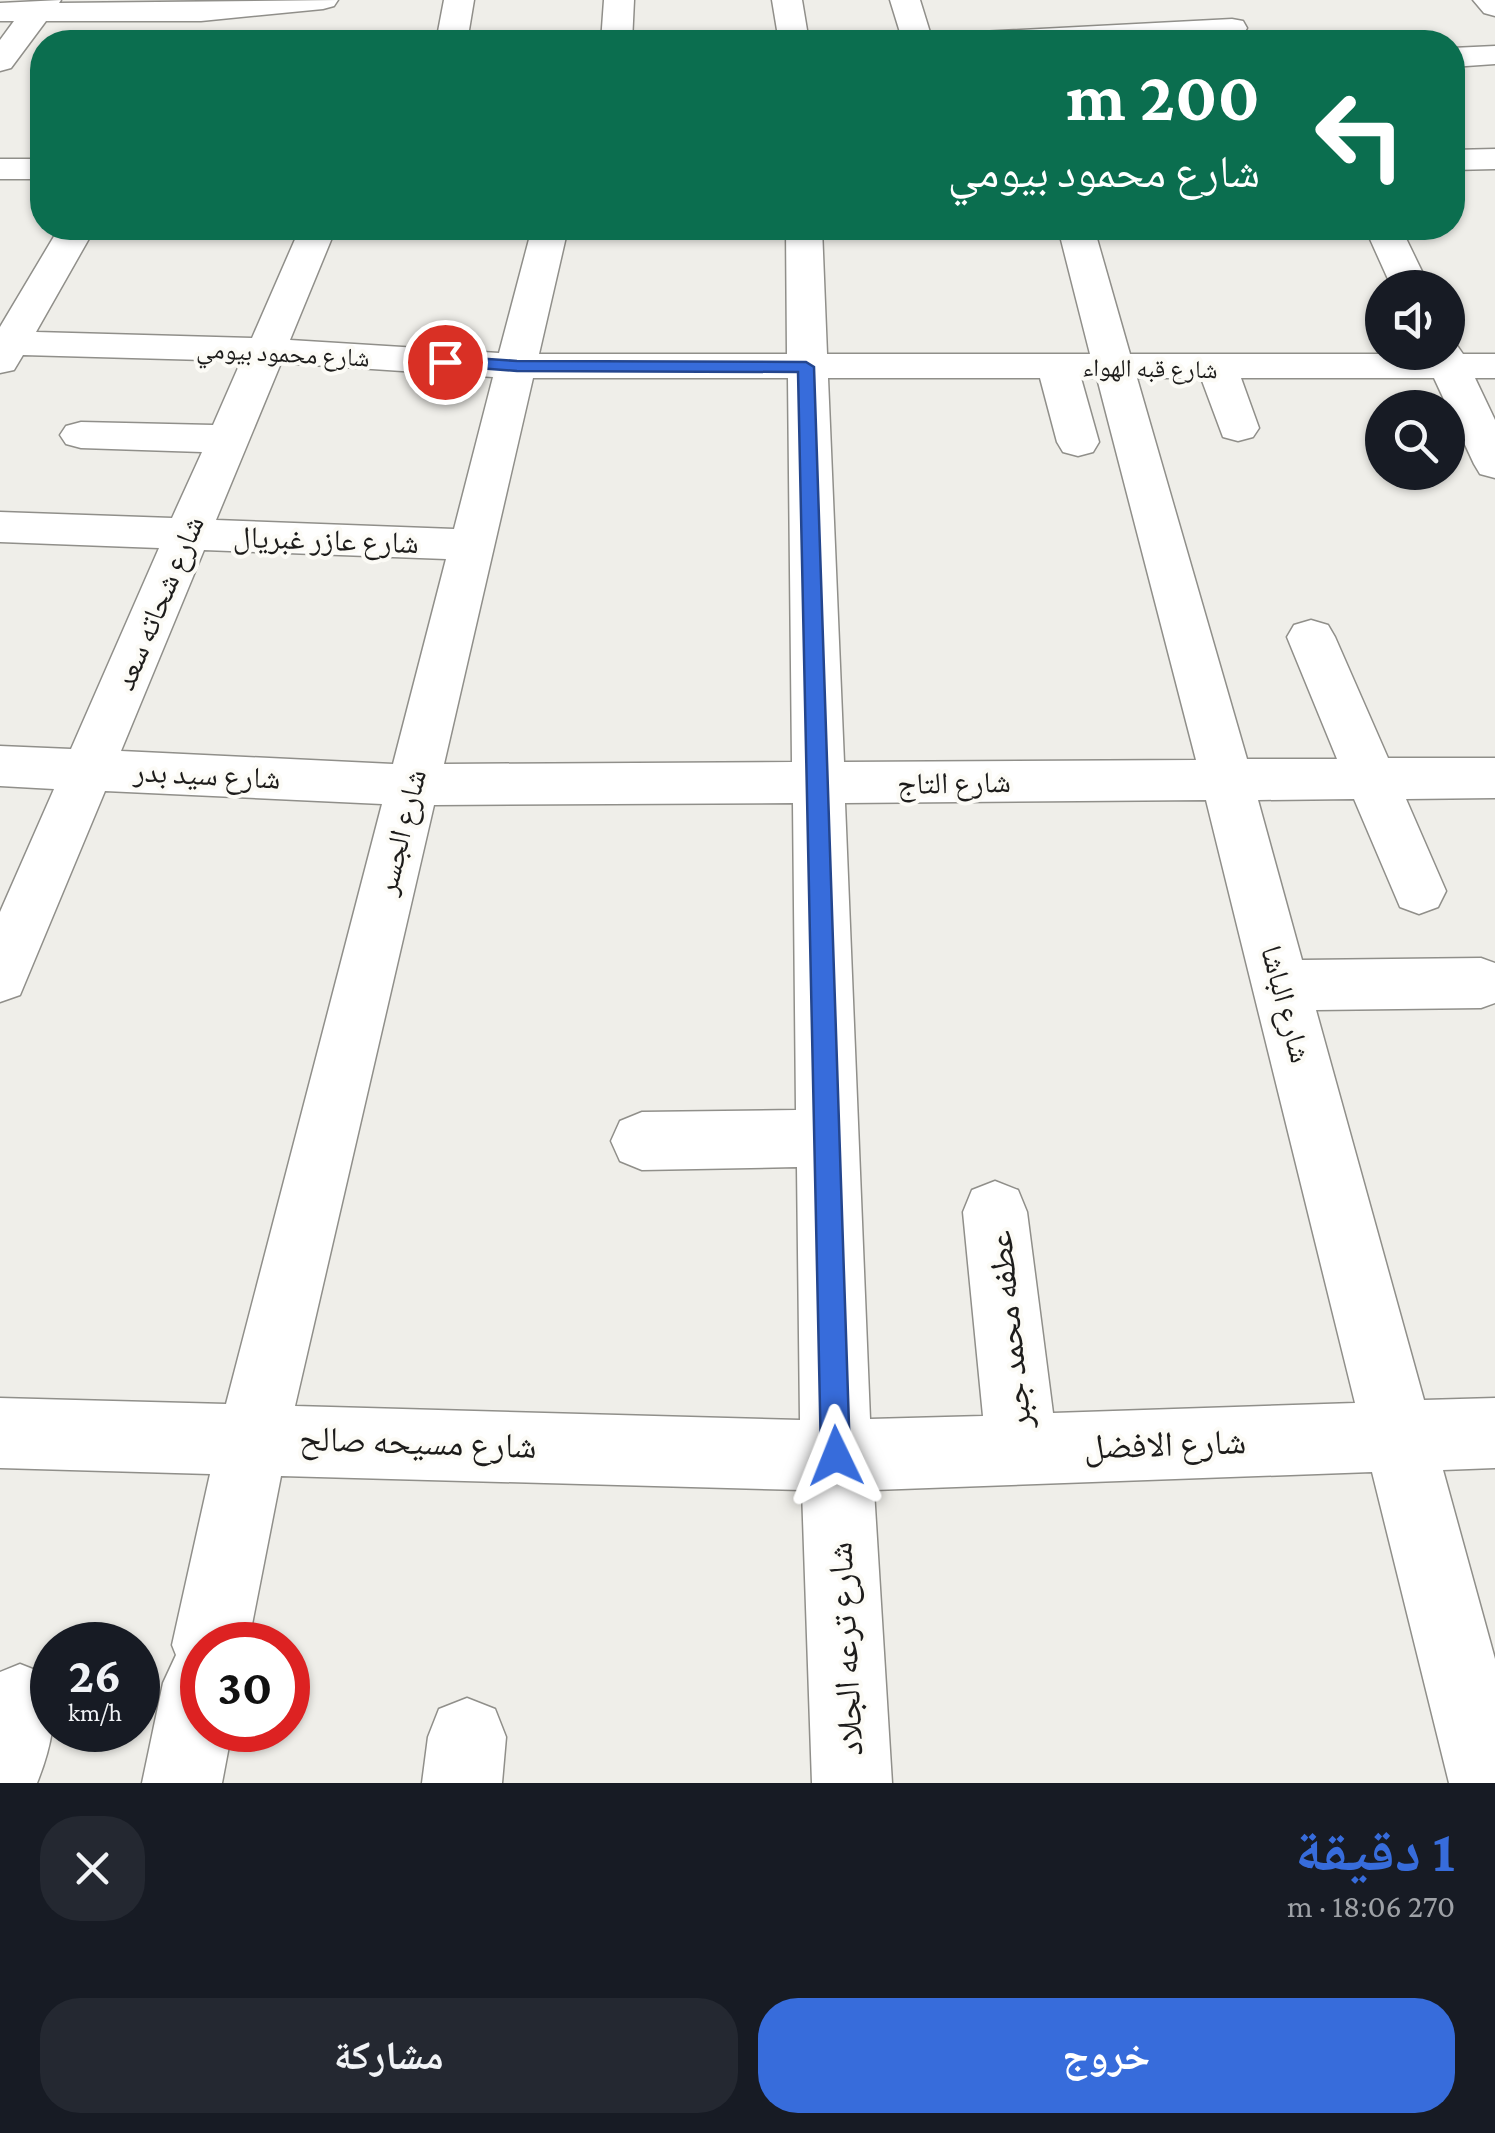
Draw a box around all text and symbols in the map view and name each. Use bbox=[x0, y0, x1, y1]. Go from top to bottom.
text: 200 m bbox=[1067, 57, 1260, 135]
icon: left bbox=[1295, 70, 1425, 200]
text: شارع محمود بيومي bbox=[948, 147, 1260, 197]
map controls bbox=[1365, 270, 1465, 490]
button: sound bbox=[1365, 270, 1465, 370]
pin bbox=[403, 320, 488, 405]
street label: شارع محمود بيومي bbox=[195, 335, 370, 378]
icon: arrive bbox=[418, 335, 473, 390]
street label: شارع قبه الهواء bbox=[1082, 354, 1218, 385]
button: search bbox=[1365, 390, 1465, 490]
street label: شارع شحاته سعد bbox=[107, 511, 213, 696]
street label: شارع عازر غبريال bbox=[232, 520, 420, 562]
street label: شارع سيد بدر bbox=[132, 754, 281, 798]
street label: شارع التاج bbox=[897, 765, 1011, 803]
street label: شارع الجسر bbox=[369, 766, 435, 900]
street label: شارع الباشا bbox=[1252, 942, 1318, 1067]
street label: عطفه محمد جبر bbox=[980, 1229, 1039, 1432]
position arrow bbox=[784, 1404, 888, 1508]
street label: شارع مسيحه صالح bbox=[298, 1419, 537, 1468]
street label: شارع الافضل bbox=[1083, 1422, 1247, 1469]
street label: شارع ترعه الجلاد bbox=[820, 1541, 873, 1757]
speed limit sign: 30 bbox=[180, 1622, 310, 1752]
text: 26 bbox=[69, 1647, 121, 1703]
text: km/h bbox=[68, 1699, 122, 1726]
button: close bbox=[40, 1816, 145, 1921]
text: 1 دقيقة bbox=[1295, 1817, 1455, 1884]
text: 270 m · 18:06 bbox=[1287, 1888, 1455, 1924]
button: مشاركة bbox=[40, 1998, 738, 2113]
button: خروج bbox=[758, 1998, 1455, 2113]

